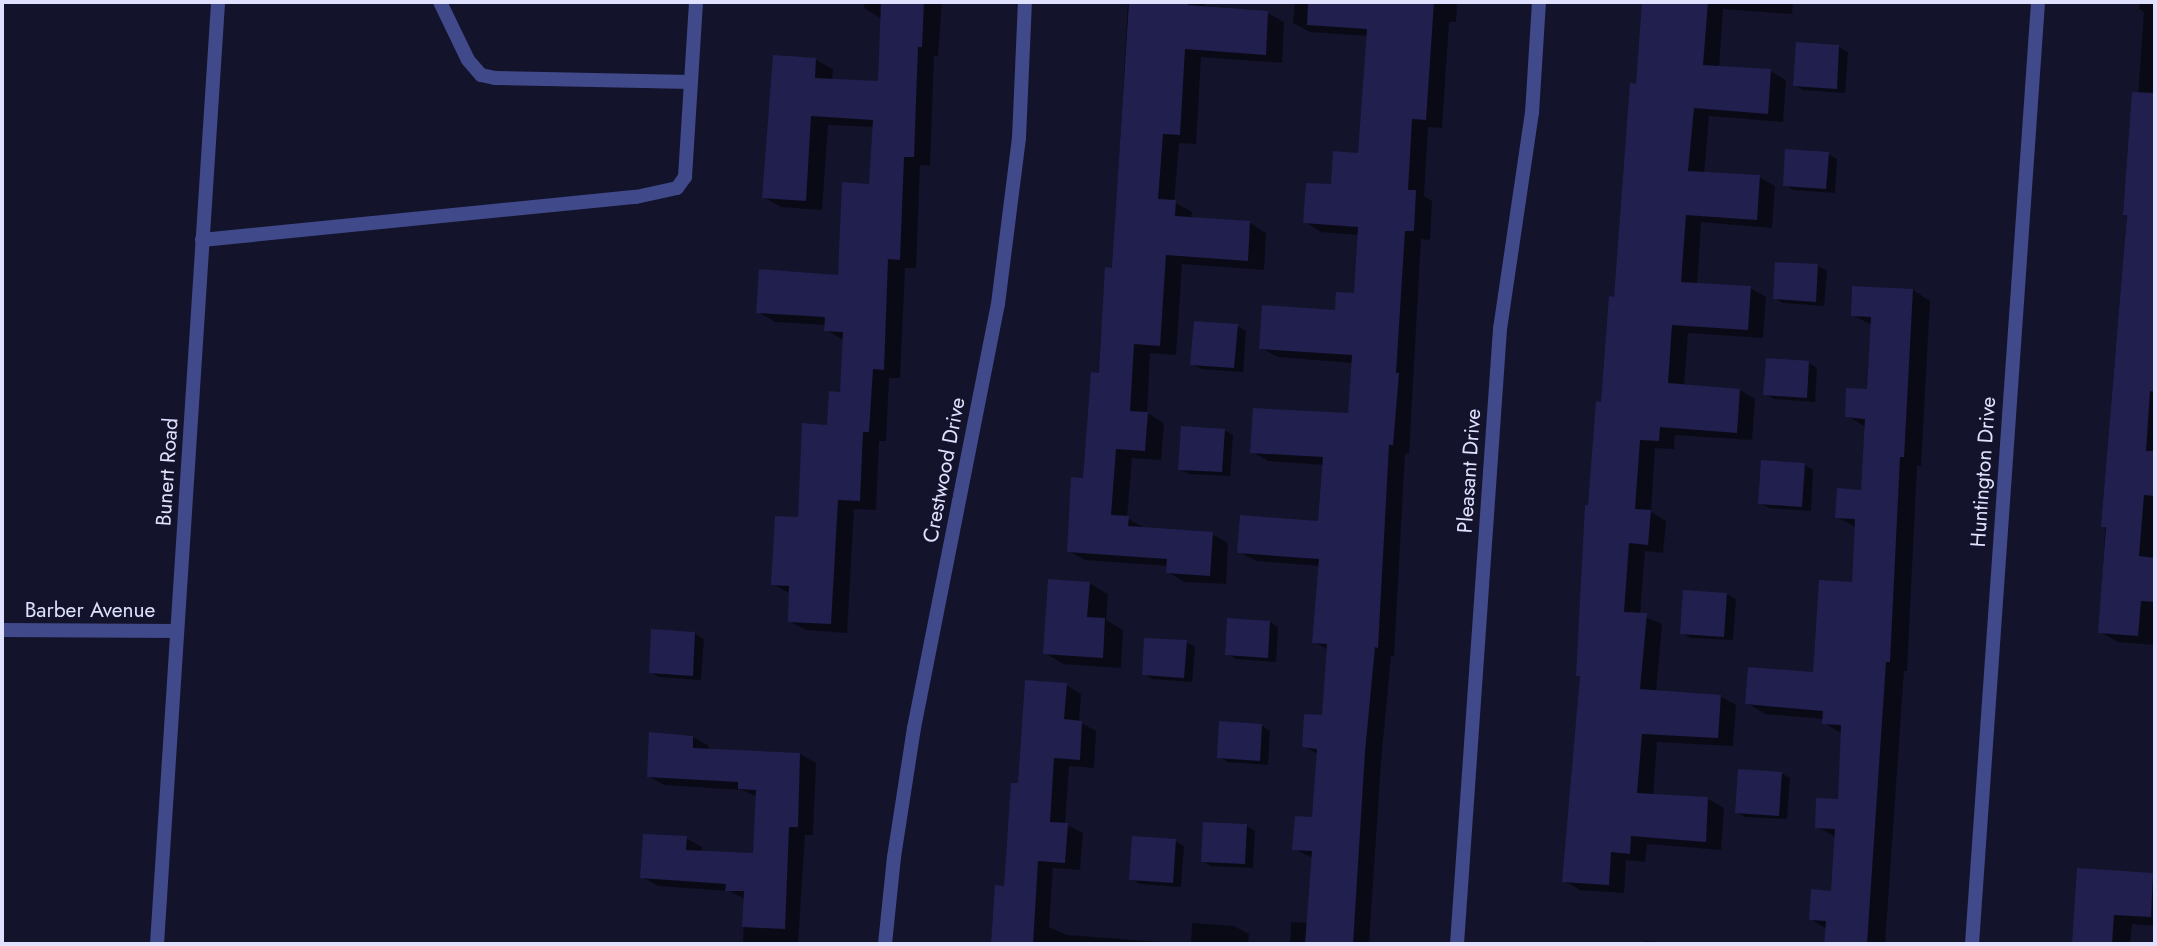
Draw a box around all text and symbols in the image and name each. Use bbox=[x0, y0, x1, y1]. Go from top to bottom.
street label: Crestwood Drive bbox=[918, 395, 970, 545]
street label: Huntington Drive bbox=[1965, 396, 2001, 548]
street label: Pleasant Drive bbox=[1452, 408, 1486, 534]
street label: Bunert Road bbox=[151, 417, 183, 527]
street label: Barber Avenue bbox=[25, 597, 155, 623]

